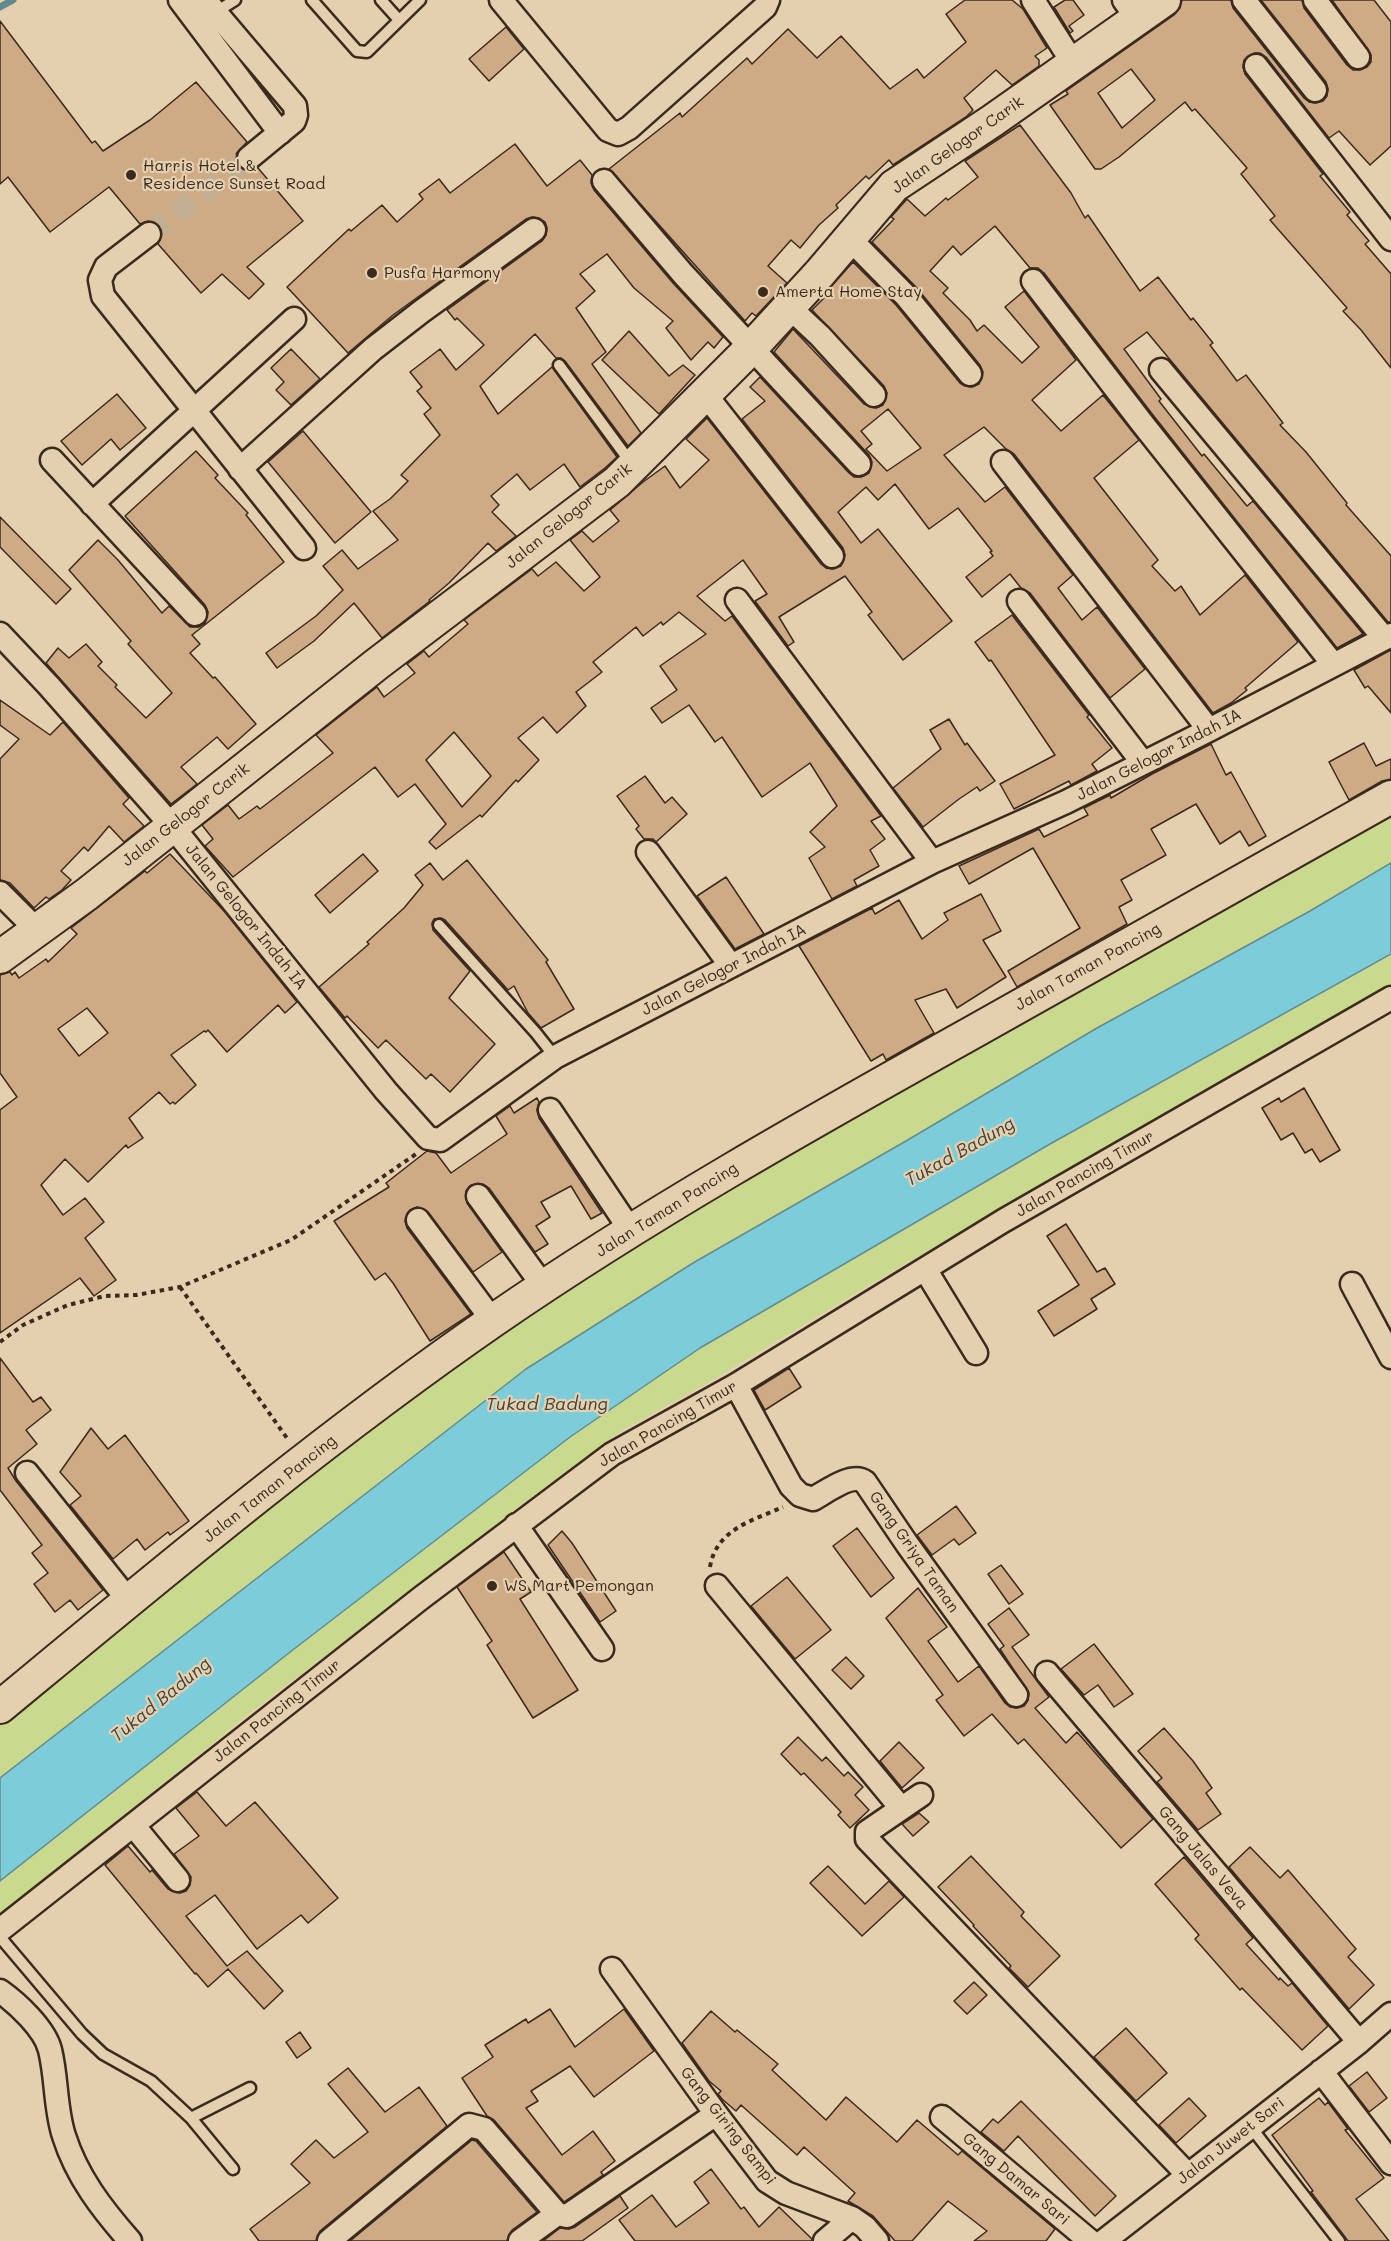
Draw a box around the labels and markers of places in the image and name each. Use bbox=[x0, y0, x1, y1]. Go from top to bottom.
place label: Harris Hotel & Residence Sunset Road bbox=[143, 156, 325, 194]
marker: Harris Hotel & Residence Sunset Road bbox=[124, 168, 138, 182]
place label: Pusfa Harmony bbox=[384, 263, 500, 283]
marker: Pusfa Harmony bbox=[365, 266, 379, 280]
place label: Amerta Home Stay bbox=[775, 282, 922, 302]
marker: Amerta Home Stay bbox=[756, 285, 770, 299]
place label: WS Mart Pemongan bbox=[504, 1576, 654, 1596]
marker: WS Mart Pemongan bbox=[485, 1579, 499, 1593]

